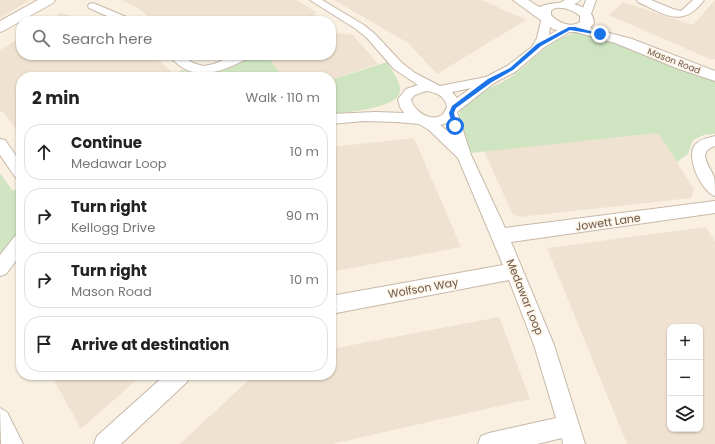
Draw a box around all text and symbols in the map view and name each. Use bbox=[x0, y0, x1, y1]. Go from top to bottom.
search box bbox=[16, 16, 336, 60]
route end bbox=[591, 25, 609, 43]
icon: search bbox=[30, 27, 52, 49]
text: Search here bbox=[62, 28, 152, 49]
street label: Mason Road bbox=[646, 45, 702, 77]
text: 2 min bbox=[32, 86, 80, 110]
text: Walk · 110 m bbox=[246, 88, 320, 107]
route start bbox=[446, 117, 464, 135]
text: Continue bbox=[71, 132, 142, 153]
icon: ahead bbox=[33, 141, 55, 163]
text: 10 m bbox=[290, 142, 319, 161]
text: Medawar Loop bbox=[71, 154, 167, 173]
text: Turn right bbox=[71, 196, 147, 217]
icon: right bbox=[33, 205, 55, 227]
text: 90 m bbox=[286, 206, 319, 225]
street label: Jowett Lane bbox=[574, 209, 642, 234]
text: Kellogg Drive bbox=[71, 218, 155, 237]
street label: Medawar Loop bbox=[502, 256, 548, 338]
text: Turn right bbox=[71, 260, 147, 281]
icon: right bbox=[33, 269, 55, 291]
text: 10 m bbox=[290, 270, 319, 289]
street label: Wolfson Way bbox=[387, 274, 460, 302]
text: Mason Road bbox=[71, 282, 152, 301]
map controls bbox=[667, 324, 703, 432]
button: + bbox=[667, 324, 703, 360]
icon: arrive bbox=[33, 333, 55, 355]
text: Arrive at destination bbox=[71, 334, 229, 355]
button: − bbox=[667, 360, 703, 396]
button: layers bbox=[667, 396, 703, 432]

